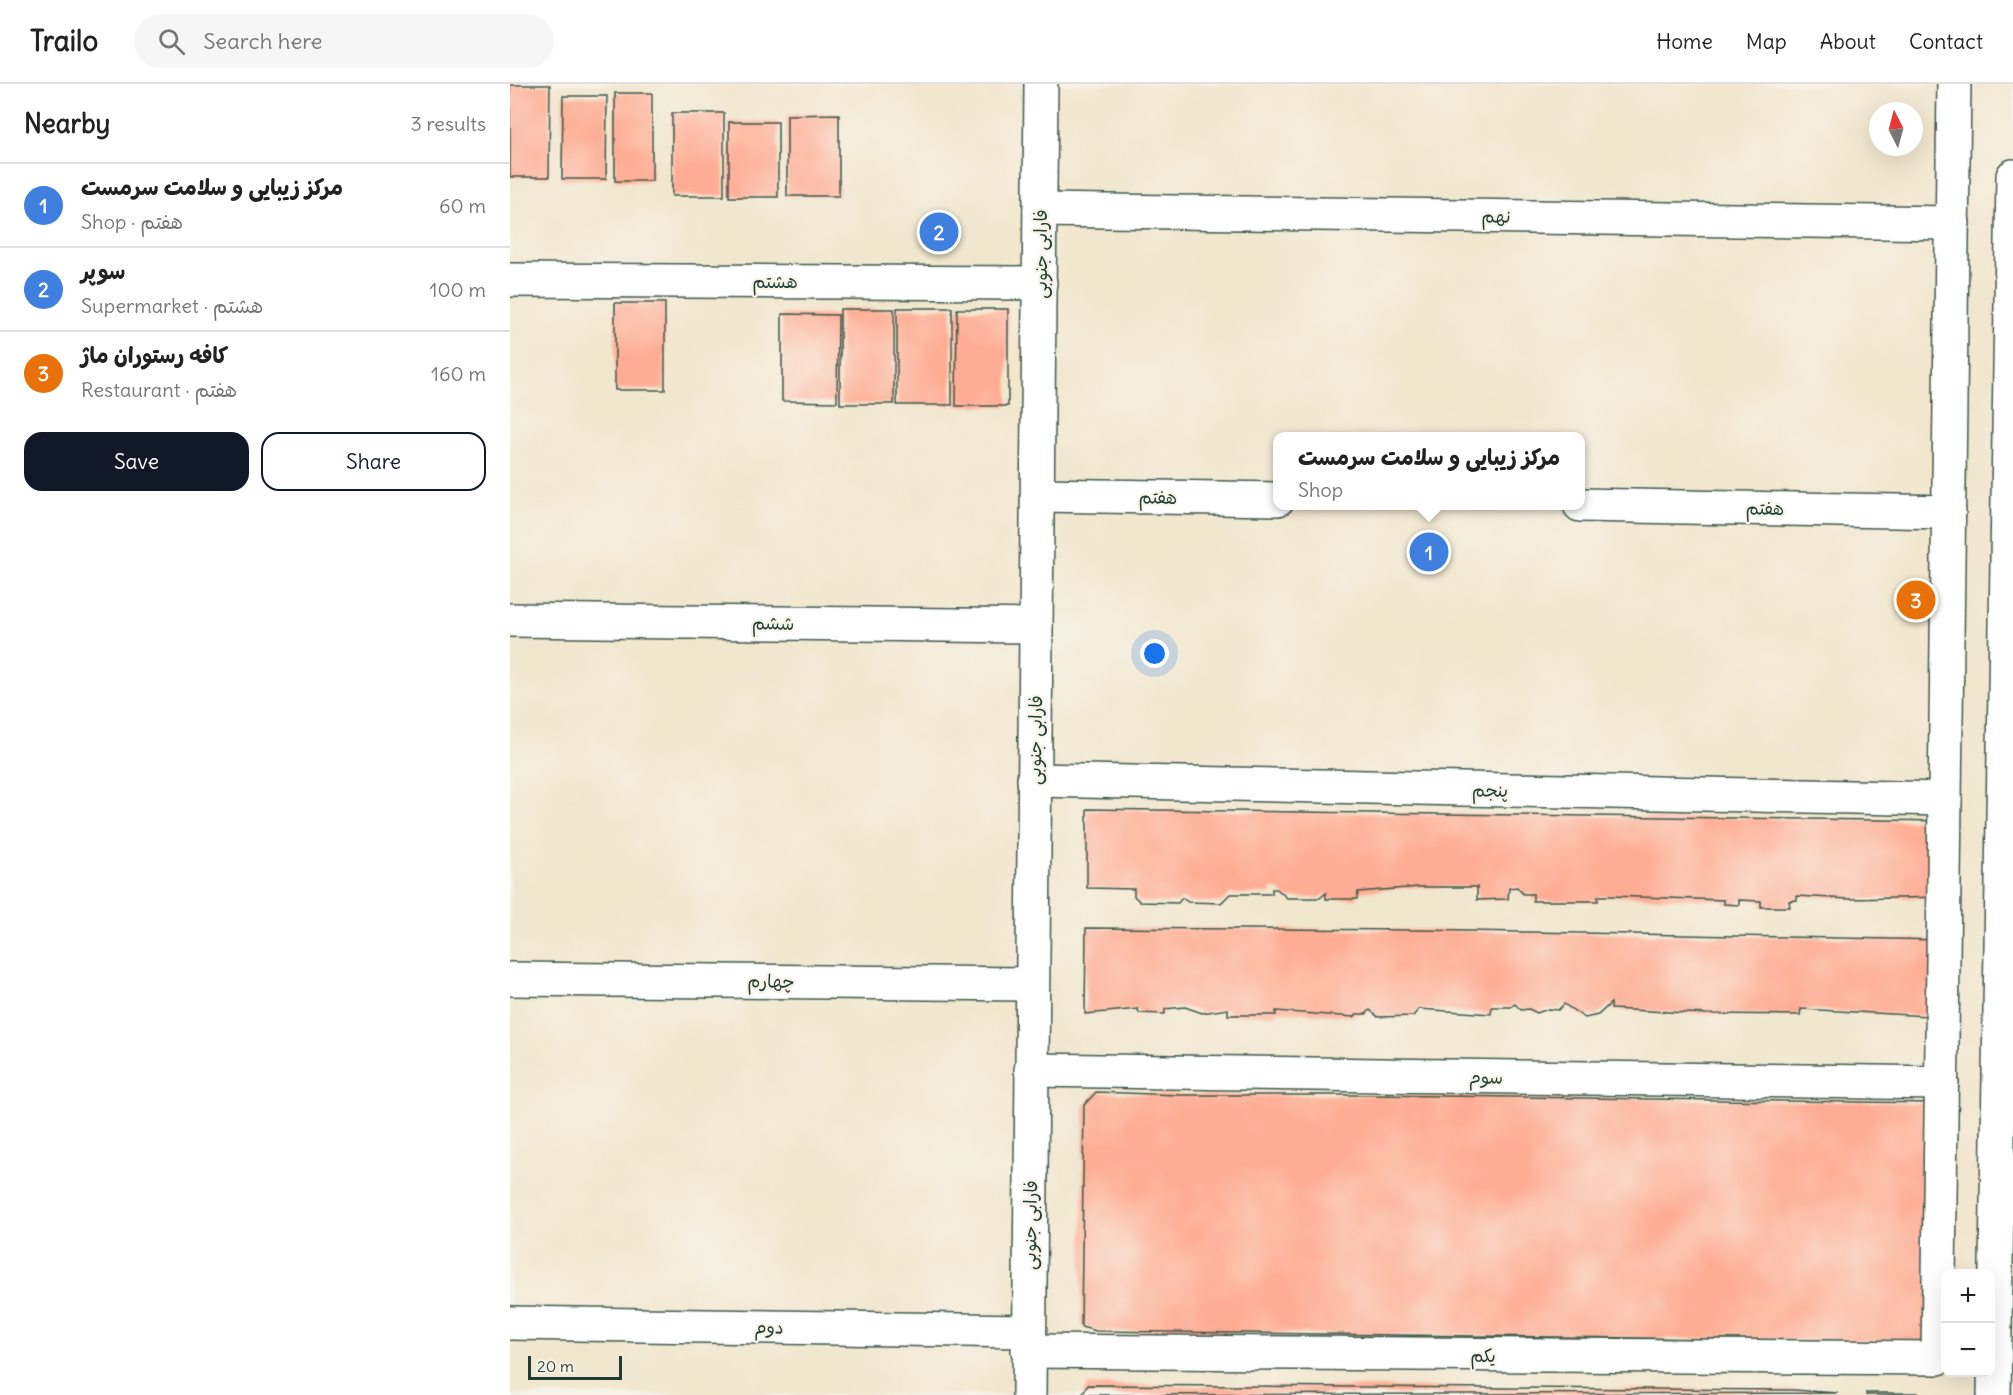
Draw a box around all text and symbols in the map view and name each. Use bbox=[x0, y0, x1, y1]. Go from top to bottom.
search box bbox=[134, 14, 554, 68]
text: Trailo bbox=[30, 23, 98, 59]
icon: search bbox=[155, 25, 188, 58]
text: Search here bbox=[203, 27, 322, 55]
text: Home bbox=[1656, 28, 1713, 55]
text: Map bbox=[1746, 28, 1787, 55]
text: About bbox=[1820, 28, 1876, 55]
text: Contact bbox=[1909, 28, 1983, 55]
north arrow bbox=[1869, 102, 1923, 156]
text: Nearby bbox=[24, 107, 110, 140]
text: 3 results bbox=[410, 111, 486, 136]
text: مرکز زیبایی و سلامت سرمست bbox=[81, 173, 343, 201]
text: 1 bbox=[40, 193, 47, 218]
text: 60 m bbox=[439, 193, 486, 218]
street label: نهم bbox=[1481, 204, 1511, 231]
text: Shop · هفتم bbox=[81, 209, 183, 234]
street label: فارابی جنوبی bbox=[1029, 209, 1053, 299]
pin: 2 bbox=[920, 210, 958, 254]
text: سوپر bbox=[81, 257, 125, 285]
street label: هشتم bbox=[752, 270, 798, 296]
text: 2 bbox=[38, 277, 49, 302]
text: 100 m bbox=[429, 277, 486, 302]
text: Supermarket · هشتم bbox=[81, 293, 263, 318]
text: کافه رستوران ماژ bbox=[81, 341, 228, 369]
text: 3 bbox=[38, 361, 49, 386]
text: 160 m bbox=[431, 361, 486, 386]
text: Restaurant · هفتم bbox=[81, 377, 237, 402]
button: Save bbox=[24, 432, 249, 491]
button: Share bbox=[261, 432, 486, 491]
popup bbox=[1273, 432, 1585, 510]
text: مرکز زیبایی و سلامت سرمست bbox=[1298, 443, 1560, 471]
text: Shop bbox=[1298, 477, 1343, 502]
street label: هفتم bbox=[1138, 485, 1177, 512]
street label: هفتم bbox=[1745, 496, 1784, 523]
pin: 1 bbox=[1410, 530, 1448, 574]
pin: 3 bbox=[1896, 578, 1936, 622]
street label: ششم bbox=[752, 611, 794, 638]
your location bbox=[1140, 639, 1169, 668]
street label: فارابی جنوبی bbox=[1023, 695, 1048, 785]
street label: پنجم bbox=[1472, 778, 1508, 805]
street label: چهارم bbox=[747, 969, 795, 996]
street label: سوم bbox=[1469, 1065, 1503, 1092]
street label: فارابی جنوبی bbox=[1018, 1180, 1043, 1270]
map controls bbox=[1941, 1269, 1995, 1377]
button: + bbox=[1941, 1269, 1995, 1323]
street label: دوم bbox=[754, 1315, 784, 1342]
button: − bbox=[1941, 1323, 1995, 1377]
street label: یکم bbox=[1470, 1344, 1496, 1370]
scale bar bbox=[528, 1353, 622, 1380]
text: 20 m bbox=[537, 1356, 574, 1376]

